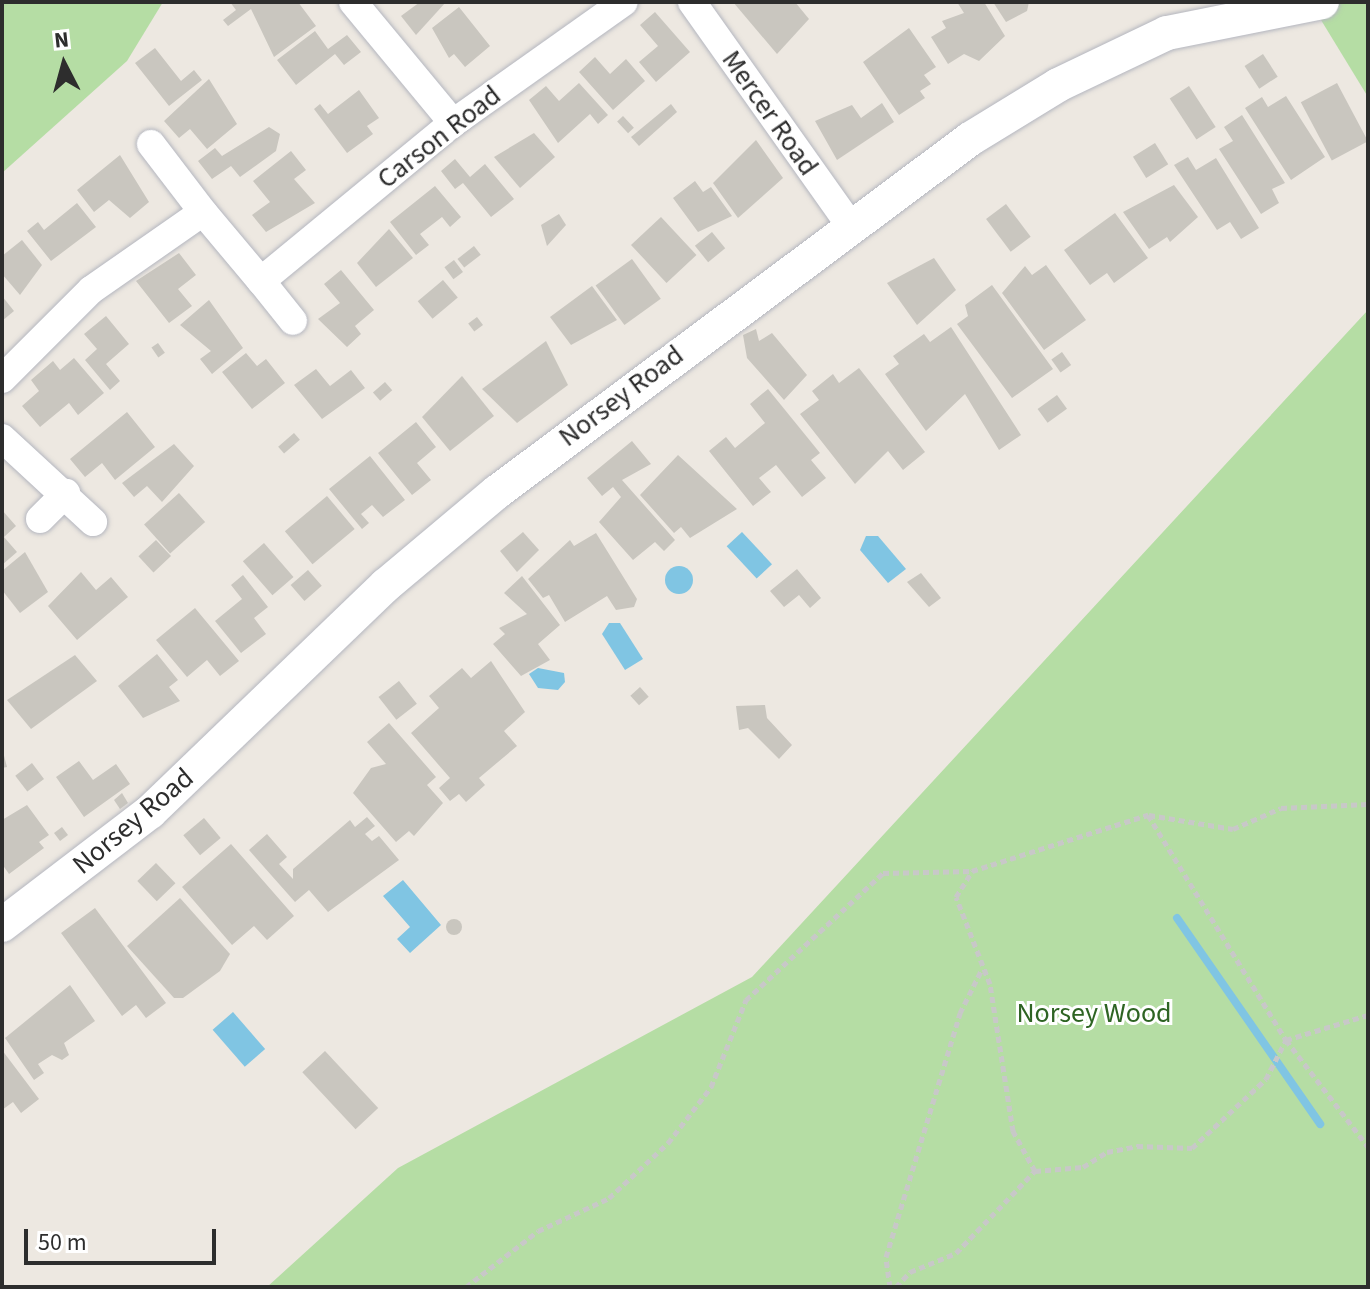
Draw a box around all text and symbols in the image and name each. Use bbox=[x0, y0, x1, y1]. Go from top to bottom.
text: N bbox=[53, 23, 70, 57]
north arrow bbox=[24, 24, 104, 104]
street label: Mercer Road bbox=[715, 44, 825, 182]
street label: Carson Road bbox=[370, 78, 508, 196]
street label: Norsey Road bbox=[552, 338, 690, 454]
street label: Norsey Road bbox=[66, 761, 200, 881]
park label: Norsey Wood bbox=[1016, 996, 1172, 1030]
scale bar bbox=[28, 1213, 220, 1263]
text: 50 m bbox=[38, 1225, 87, 1260]

